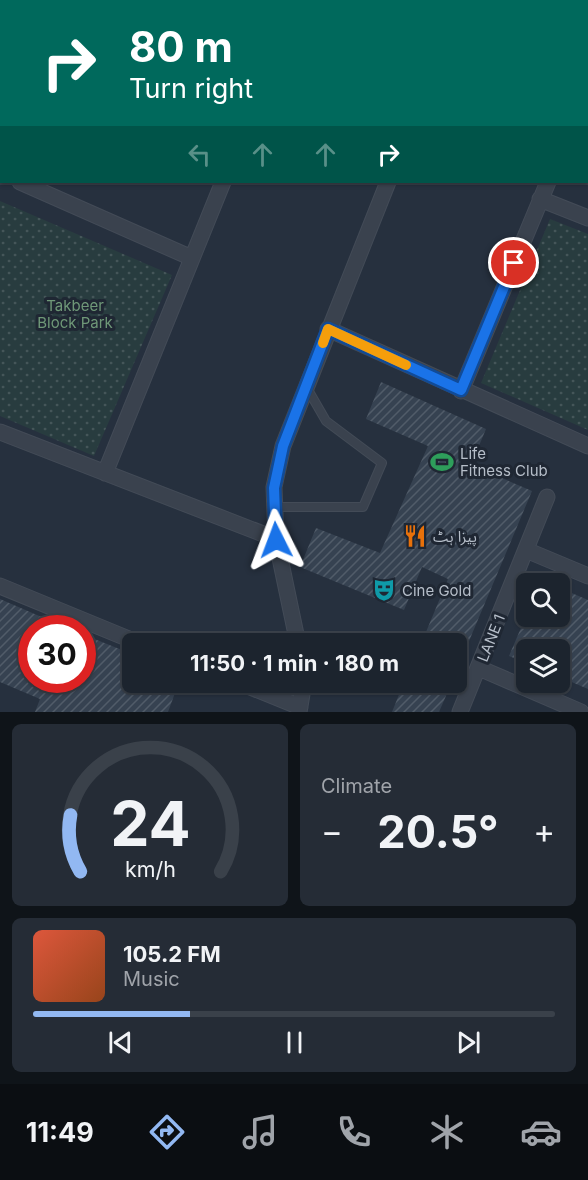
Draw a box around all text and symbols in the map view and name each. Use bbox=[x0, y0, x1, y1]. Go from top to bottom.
text: 80 m bbox=[129, 21, 233, 72]
icon: right bbox=[30, 24, 108, 102]
text: Turn right bbox=[129, 72, 253, 105]
icon: left bbox=[183, 138, 216, 171]
icon: ahead bbox=[246, 138, 279, 171]
icon: ahead bbox=[309, 138, 342, 171]
icon: right bbox=[372, 138, 405, 171]
pin bbox=[488, 237, 539, 288]
icon: arrive bbox=[497, 246, 530, 279]
park label: Takbeer Block Park bbox=[37, 296, 114, 332]
place label: Life Fitness Club bbox=[460, 444, 548, 480]
sports icon: Life Fitness Club bbox=[429, 449, 455, 475]
position arrow bbox=[244, 508, 308, 572]
restaurant icon: پیزا ہٹ bbox=[402, 523, 428, 549]
place label: پیزا ہٹ bbox=[433, 527, 477, 547]
map controls bbox=[516, 573, 570, 693]
button: search bbox=[516, 573, 570, 627]
theatre icon: Cine Gold bbox=[371, 577, 397, 603]
place label: Cine Gold bbox=[402, 581, 471, 600]
street label: LANE 1 bbox=[473, 612, 509, 664]
speed limit sign: 30 bbox=[18, 615, 96, 693]
button: layers bbox=[516, 639, 570, 693]
text: 11:50 · 1 min · 180 m bbox=[190, 650, 399, 676]
text: Climate bbox=[321, 774, 392, 798]
text: 24 bbox=[110, 786, 190, 861]
text: 20.5° bbox=[377, 804, 499, 859]
text: − bbox=[321, 811, 343, 851]
text: + bbox=[533, 811, 555, 851]
text: km/h bbox=[125, 856, 175, 882]
text: 105.2 FM bbox=[123, 941, 221, 967]
text: Music bbox=[123, 967, 180, 991]
icon: previous bbox=[104, 1026, 137, 1059]
icon: pause bbox=[278, 1026, 311, 1059]
icon: next bbox=[452, 1026, 485, 1059]
icon: directions bbox=[146, 1111, 188, 1153]
icon: music bbox=[239, 1111, 281, 1153]
icon: phone bbox=[333, 1111, 375, 1153]
icon: climate bbox=[426, 1111, 468, 1153]
icon: car bbox=[520, 1111, 562, 1153]
text: 11:49 bbox=[26, 1116, 94, 1149]

